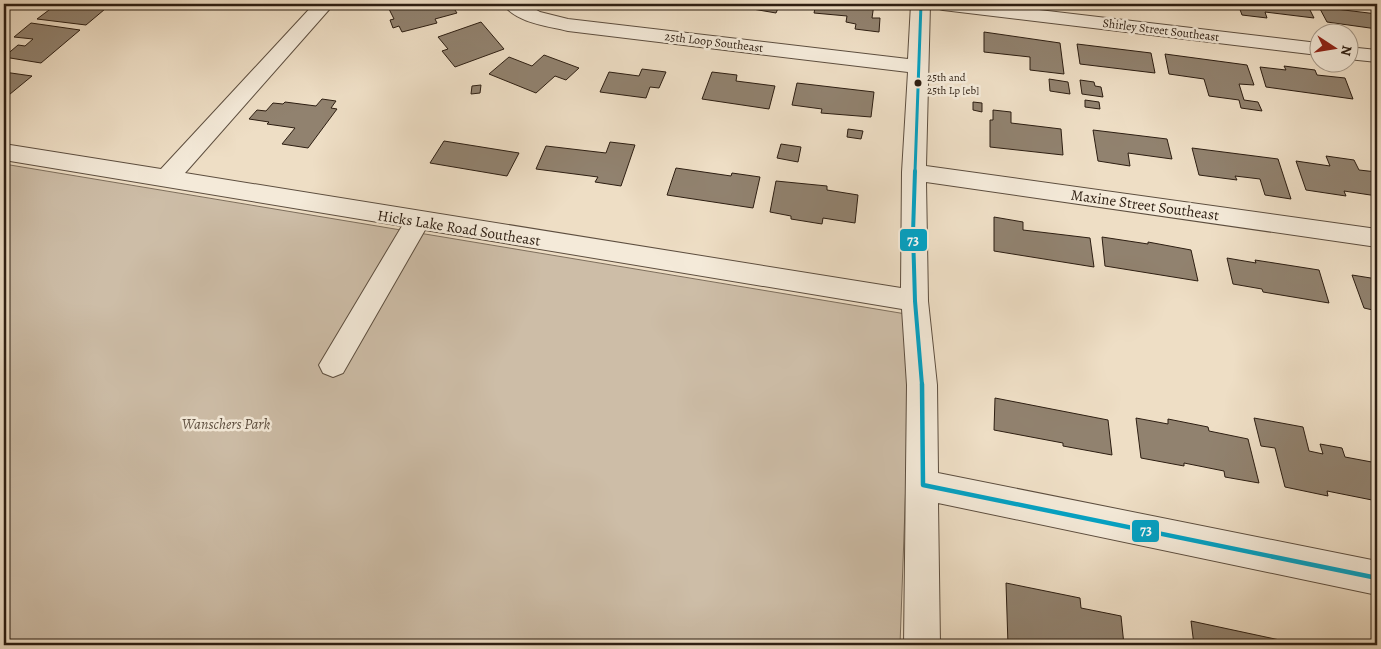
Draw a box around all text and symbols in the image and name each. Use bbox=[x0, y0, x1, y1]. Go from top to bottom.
street label: Shirley Street Southeast bbox=[1102, 15, 1220, 45]
north arrow bbox=[1308, 22, 1358, 72]
street label: 25th Loop Southeast bbox=[664, 28, 764, 56]
text: N bbox=[1336, 44, 1357, 58]
place label: 25th and 25th Lp [eb] bbox=[927, 70, 980, 98]
marker: 25th and 25th Lp [eb] bbox=[913, 78, 923, 88]
street label: Maxine Street Southeast bbox=[1070, 185, 1220, 225]
street label: Hicks Lake Road Southeast bbox=[376, 205, 542, 251]
line badge: 73 bbox=[899, 228, 928, 252]
text: 73 bbox=[907, 231, 919, 250]
park label: Wanschers Park bbox=[182, 414, 271, 434]
line badge: 73 bbox=[1131, 519, 1160, 543]
text: 73 bbox=[1140, 521, 1152, 540]

